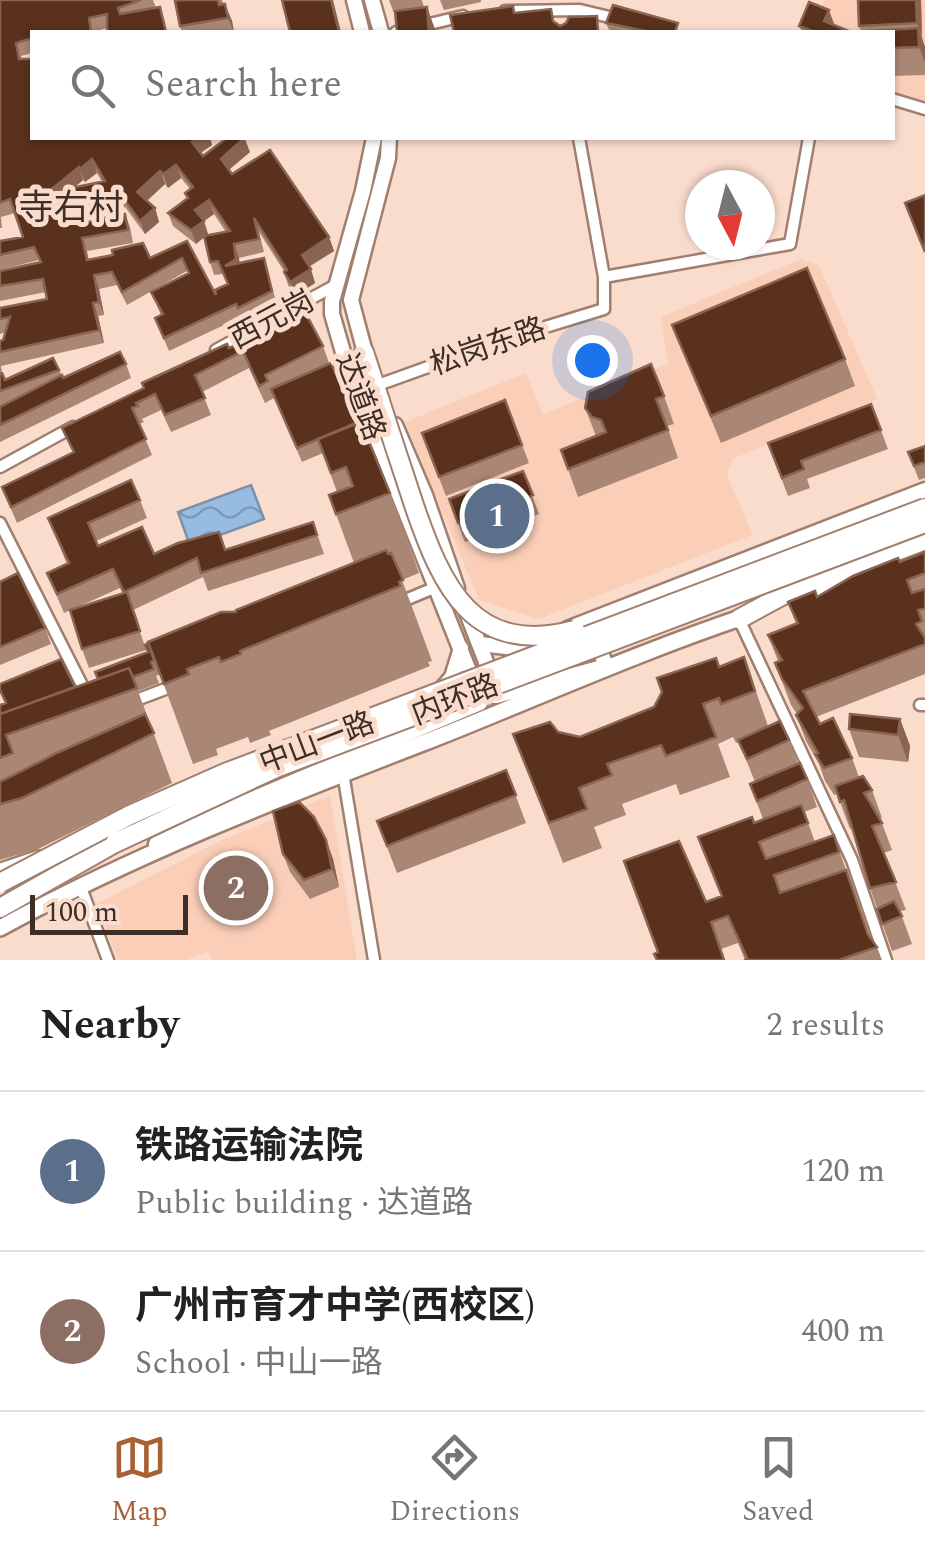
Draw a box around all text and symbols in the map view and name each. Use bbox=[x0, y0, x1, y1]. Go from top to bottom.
search box bbox=[30, 30, 895, 140]
text: Search here bbox=[145, 56, 342, 114]
icon: search bbox=[65, 58, 120, 113]
north arrow bbox=[685, 170, 775, 260]
district label: 寺右村 bbox=[18, 182, 124, 235]
street label: 西元岗 bbox=[221, 279, 323, 361]
street label: 松岗东路 bbox=[424, 306, 552, 388]
your location bbox=[567, 335, 618, 386]
street label: 达道路 bbox=[323, 347, 397, 447]
pin: 1 bbox=[464, 478, 530, 554]
street label: 内环路 bbox=[405, 662, 505, 738]
street label: 中山一路 bbox=[253, 700, 381, 786]
pin: 2 bbox=[204, 850, 268, 926]
scale bar bbox=[30, 890, 188, 934]
text: 100 m bbox=[45, 891, 118, 934]
text: Nearby bbox=[40, 994, 179, 1057]
text: 2 results bbox=[766, 1001, 885, 1050]
text: 铁路运输法院 bbox=[135, 1118, 363, 1176]
text: 1 bbox=[64, 1147, 81, 1196]
text: 120 m bbox=[801, 1147, 885, 1196]
text: Public building · 达道路 bbox=[135, 1179, 473, 1228]
text: 广州市育才中学(西校区) bbox=[135, 1278, 535, 1336]
text: 2 bbox=[64, 1307, 81, 1356]
text: 400 m bbox=[801, 1307, 885, 1356]
text: School · 中山一路 bbox=[135, 1339, 383, 1388]
tab: Map bbox=[111, 1430, 167, 1533]
tab: Directions bbox=[389, 1430, 520, 1533]
tab: Saved bbox=[742, 1430, 814, 1533]

